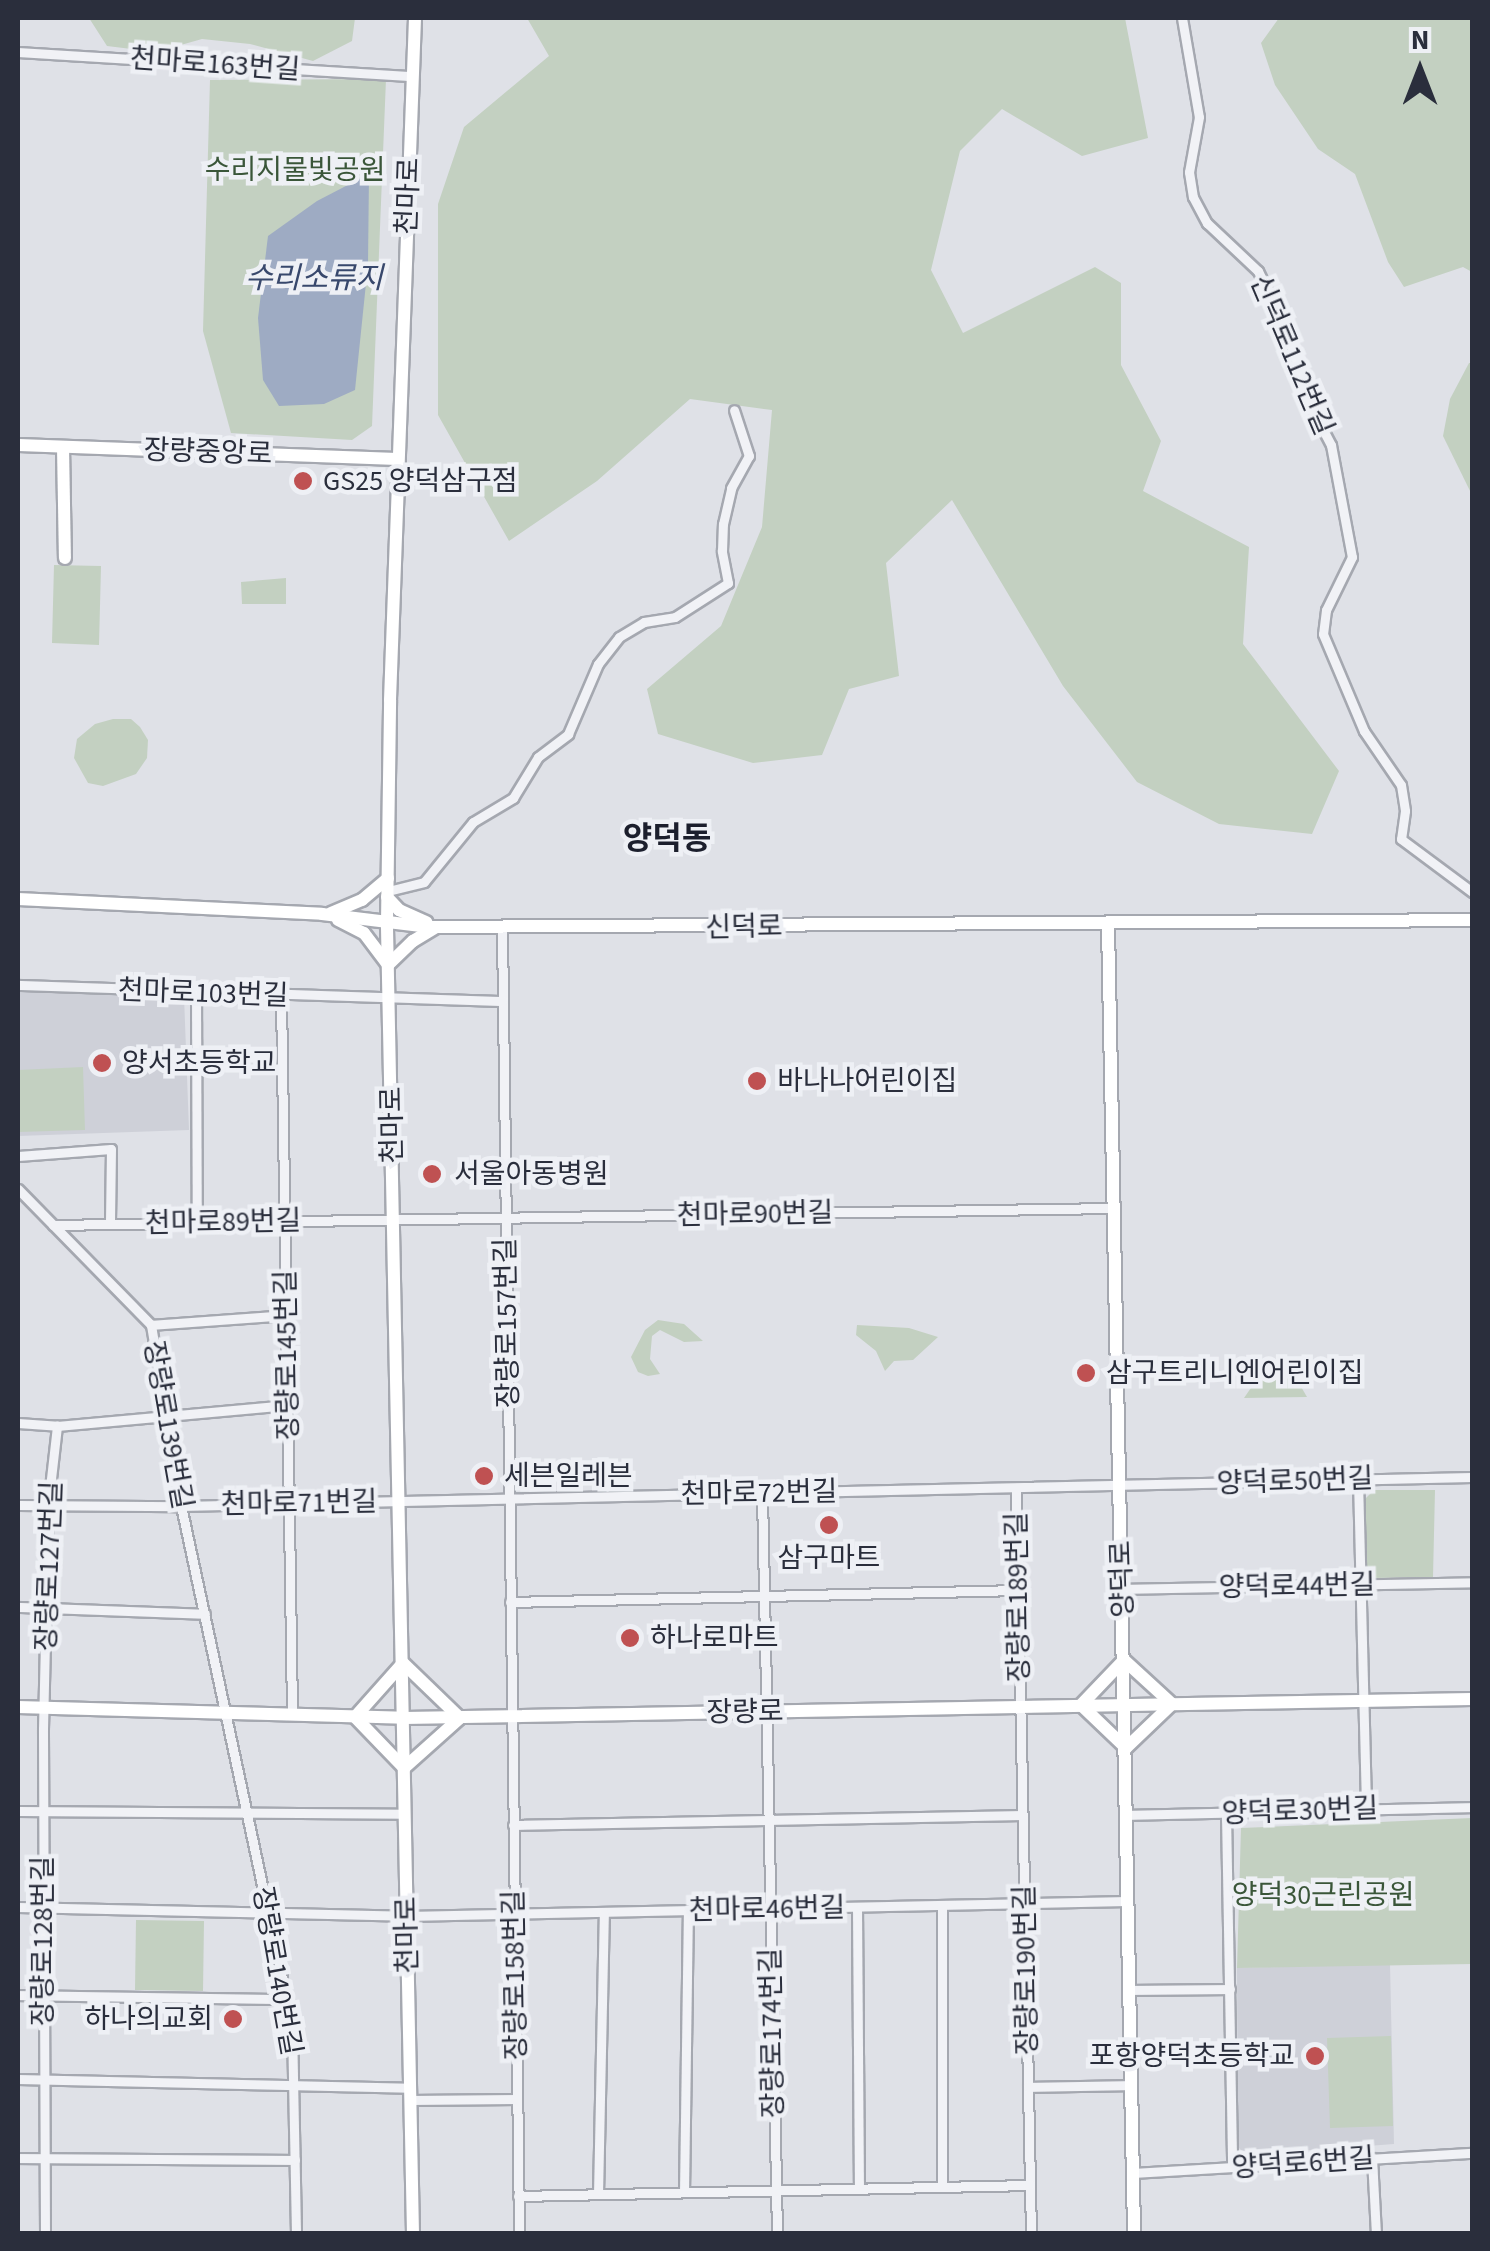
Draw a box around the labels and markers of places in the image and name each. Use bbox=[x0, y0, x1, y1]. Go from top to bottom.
place label: GS25 양덕삼구점 bbox=[323, 464, 517, 498]
marker: GS25 양덕삼구점 bbox=[292, 470, 314, 492]
place label: 양서초등학교 bbox=[122, 1046, 277, 1080]
marker: 양서초등학교 bbox=[91, 1052, 113, 1074]
place label: 바나나어린이집 bbox=[777, 1064, 957, 1098]
marker: 바나나어린이집 bbox=[746, 1070, 768, 1092]
place label: 서울아동병원 bbox=[454, 1157, 609, 1191]
marker: 서울아동병원 bbox=[419, 1161, 445, 1187]
place label: 삼구트리니엔어린이집 bbox=[1106, 1356, 1364, 1390]
marker: 삼구트리니엔어린이집 bbox=[1075, 1362, 1097, 1384]
place label: 세븐일레븐 bbox=[504, 1459, 633, 1493]
marker: 세븐일레븐 bbox=[473, 1465, 495, 1487]
marker: 삼구마트 bbox=[818, 1514, 840, 1536]
place label: 삼구마트 bbox=[777, 1541, 881, 1575]
place label: 하나로마트 bbox=[650, 1621, 779, 1655]
marker: 하나로마트 bbox=[619, 1627, 641, 1649]
place label: 하나의교회 bbox=[84, 2002, 213, 2036]
marker: 하나의교회 bbox=[222, 2008, 244, 2030]
place label: 포항양덕초등학교 bbox=[1089, 2039, 1295, 2073]
marker: 포항양덕초등학교 bbox=[1304, 2045, 1326, 2067]

